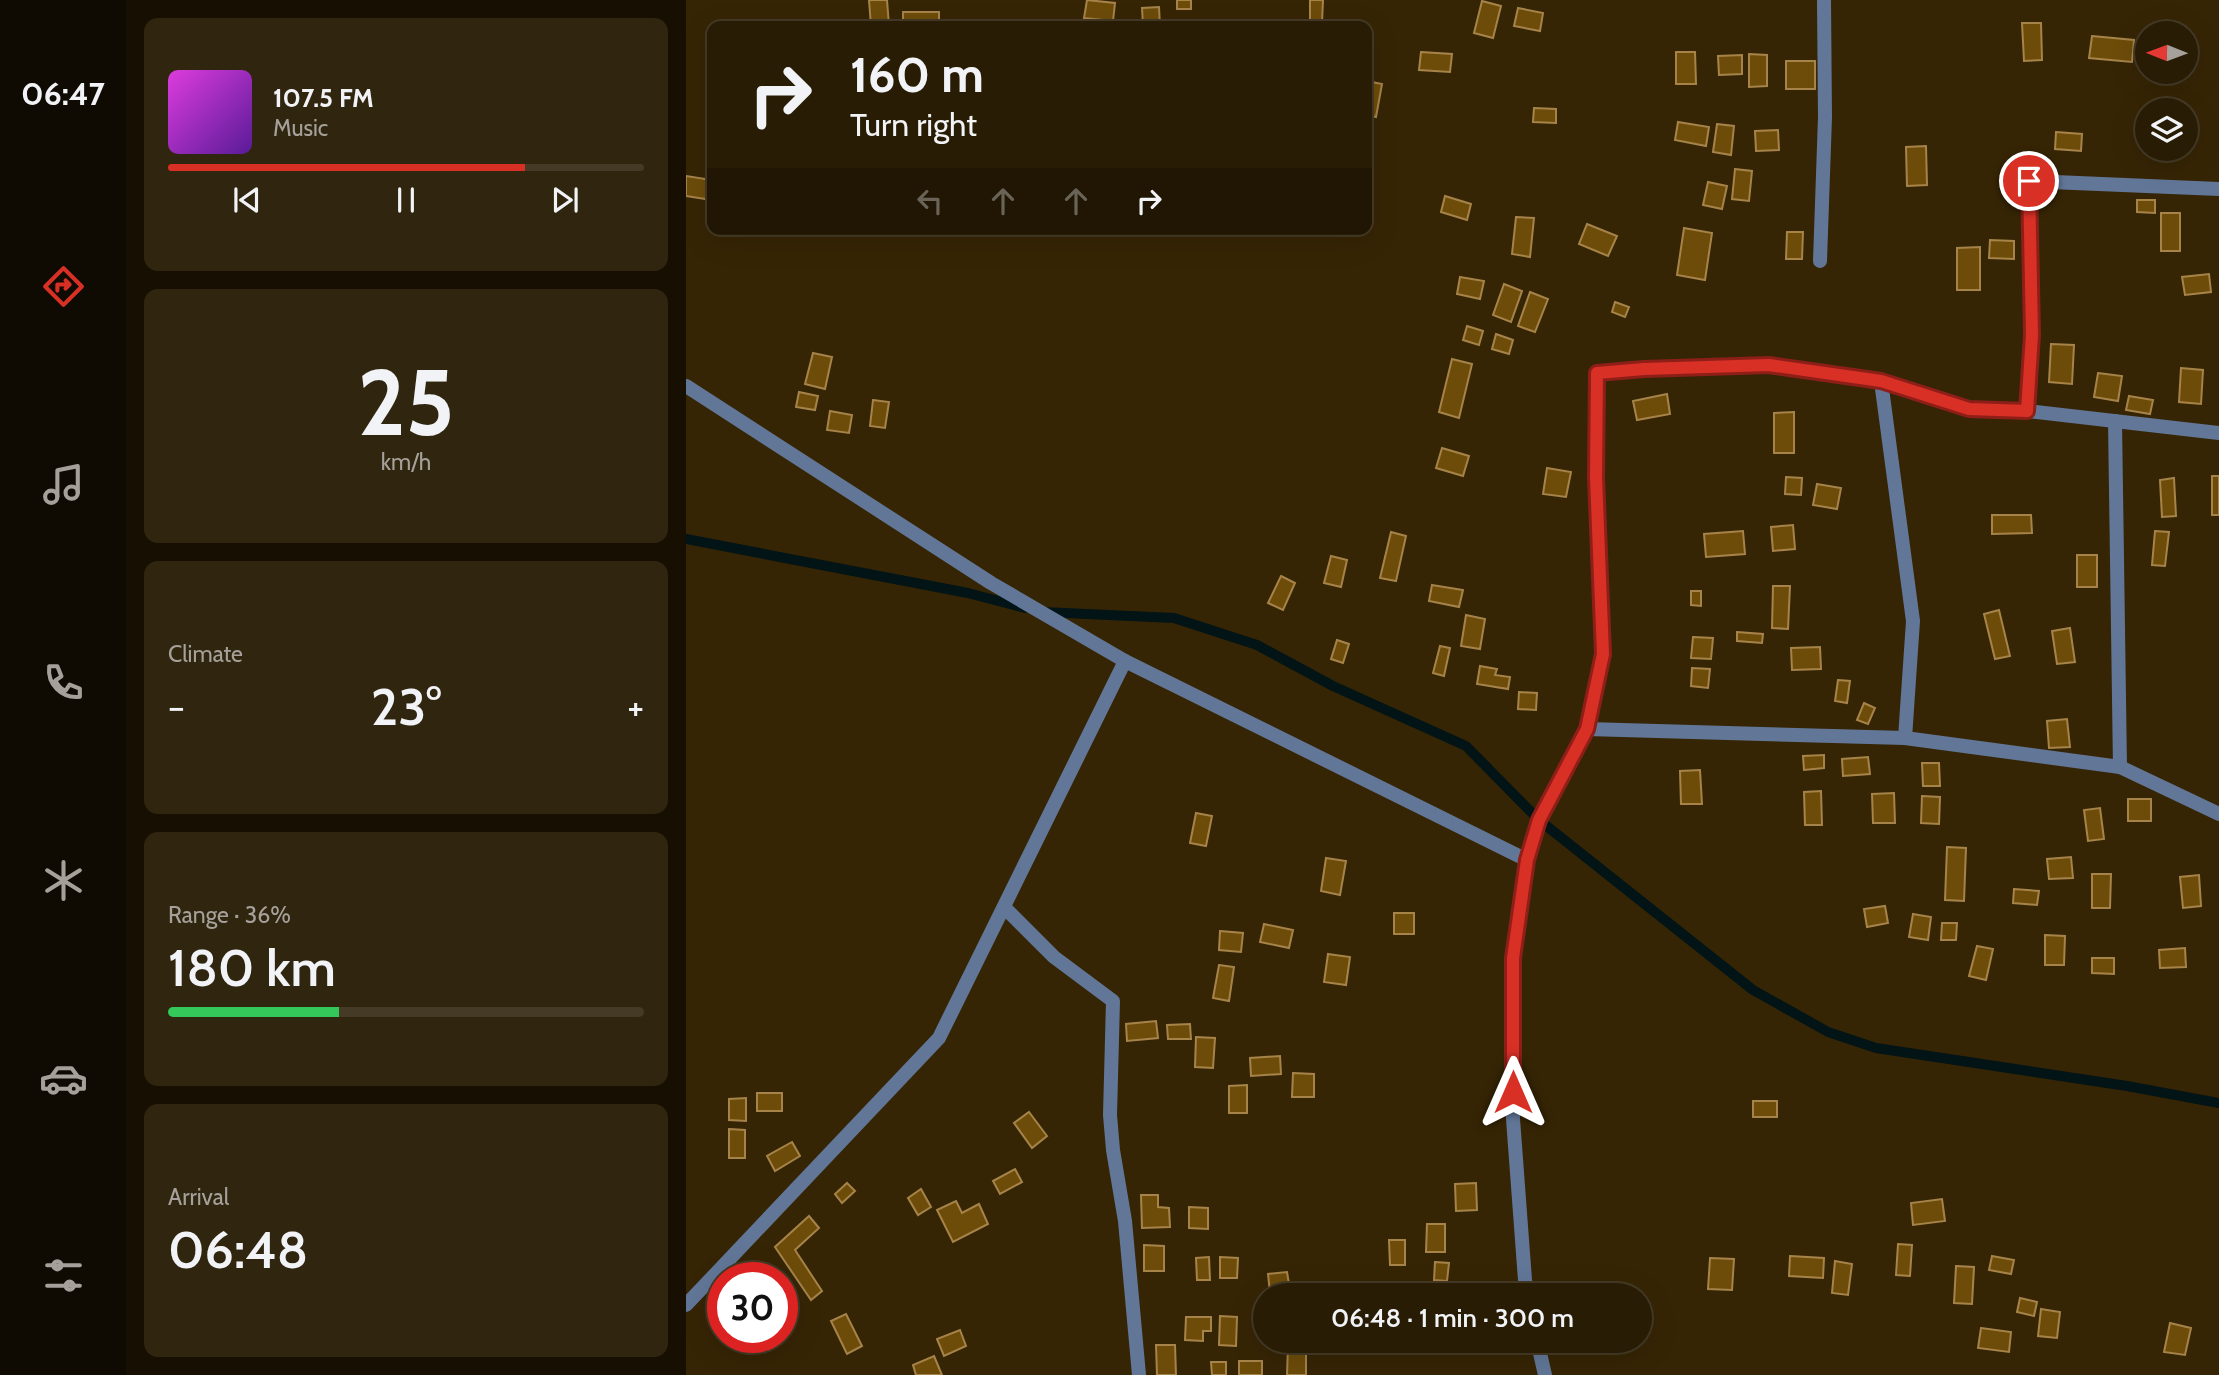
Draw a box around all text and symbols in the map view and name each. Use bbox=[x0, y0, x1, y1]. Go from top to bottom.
north arrow bbox=[2135, 21, 2198, 84]
map controls bbox=[2135, 21, 2198, 161]
text: 160 m bbox=[850, 45, 984, 104]
icon: right bbox=[735, 49, 826, 140]
text: 06:47 bbox=[21, 74, 105, 113]
text: 107.5 FM bbox=[273, 82, 374, 114]
button: layers bbox=[2135, 98, 2198, 161]
text: Turn right bbox=[850, 105, 977, 144]
text: Music bbox=[273, 114, 328, 142]
pin bbox=[1999, 151, 2059, 211]
icon: arrive bbox=[2010, 162, 2048, 200]
icon: previous bbox=[228, 181, 266, 219]
icon: pause bbox=[387, 181, 425, 219]
icon: next bbox=[546, 181, 584, 219]
icon: left bbox=[911, 182, 949, 220]
icon: ahead bbox=[984, 182, 1022, 220]
icon: ahead bbox=[1057, 182, 1095, 220]
icon: right bbox=[1130, 182, 1168, 220]
icon: directions bbox=[39, 262, 88, 311]
text: 25 bbox=[357, 347, 455, 458]
text: km/h bbox=[381, 448, 431, 476]
icon: music bbox=[39, 460, 88, 509]
text: Climate bbox=[168, 640, 243, 668]
icon: phone bbox=[39, 658, 88, 707]
text: 23° bbox=[371, 675, 441, 738]
text: − bbox=[168, 683, 185, 730]
text: + bbox=[627, 683, 644, 730]
icon: climate bbox=[39, 856, 88, 905]
text: Range · 36% bbox=[168, 901, 291, 929]
text: 180 km bbox=[168, 936, 336, 999]
icon: car bbox=[39, 1054, 88, 1103]
position arrow bbox=[1476, 1055, 1550, 1129]
text: Arrival bbox=[168, 1183, 229, 1211]
text: 06:48 bbox=[168, 1218, 308, 1281]
icon: filters bbox=[39, 1251, 88, 1300]
speed limit sign: 30 bbox=[707, 1262, 798, 1353]
text: 06:48 · 1 min · 300 m bbox=[1331, 1302, 1574, 1334]

